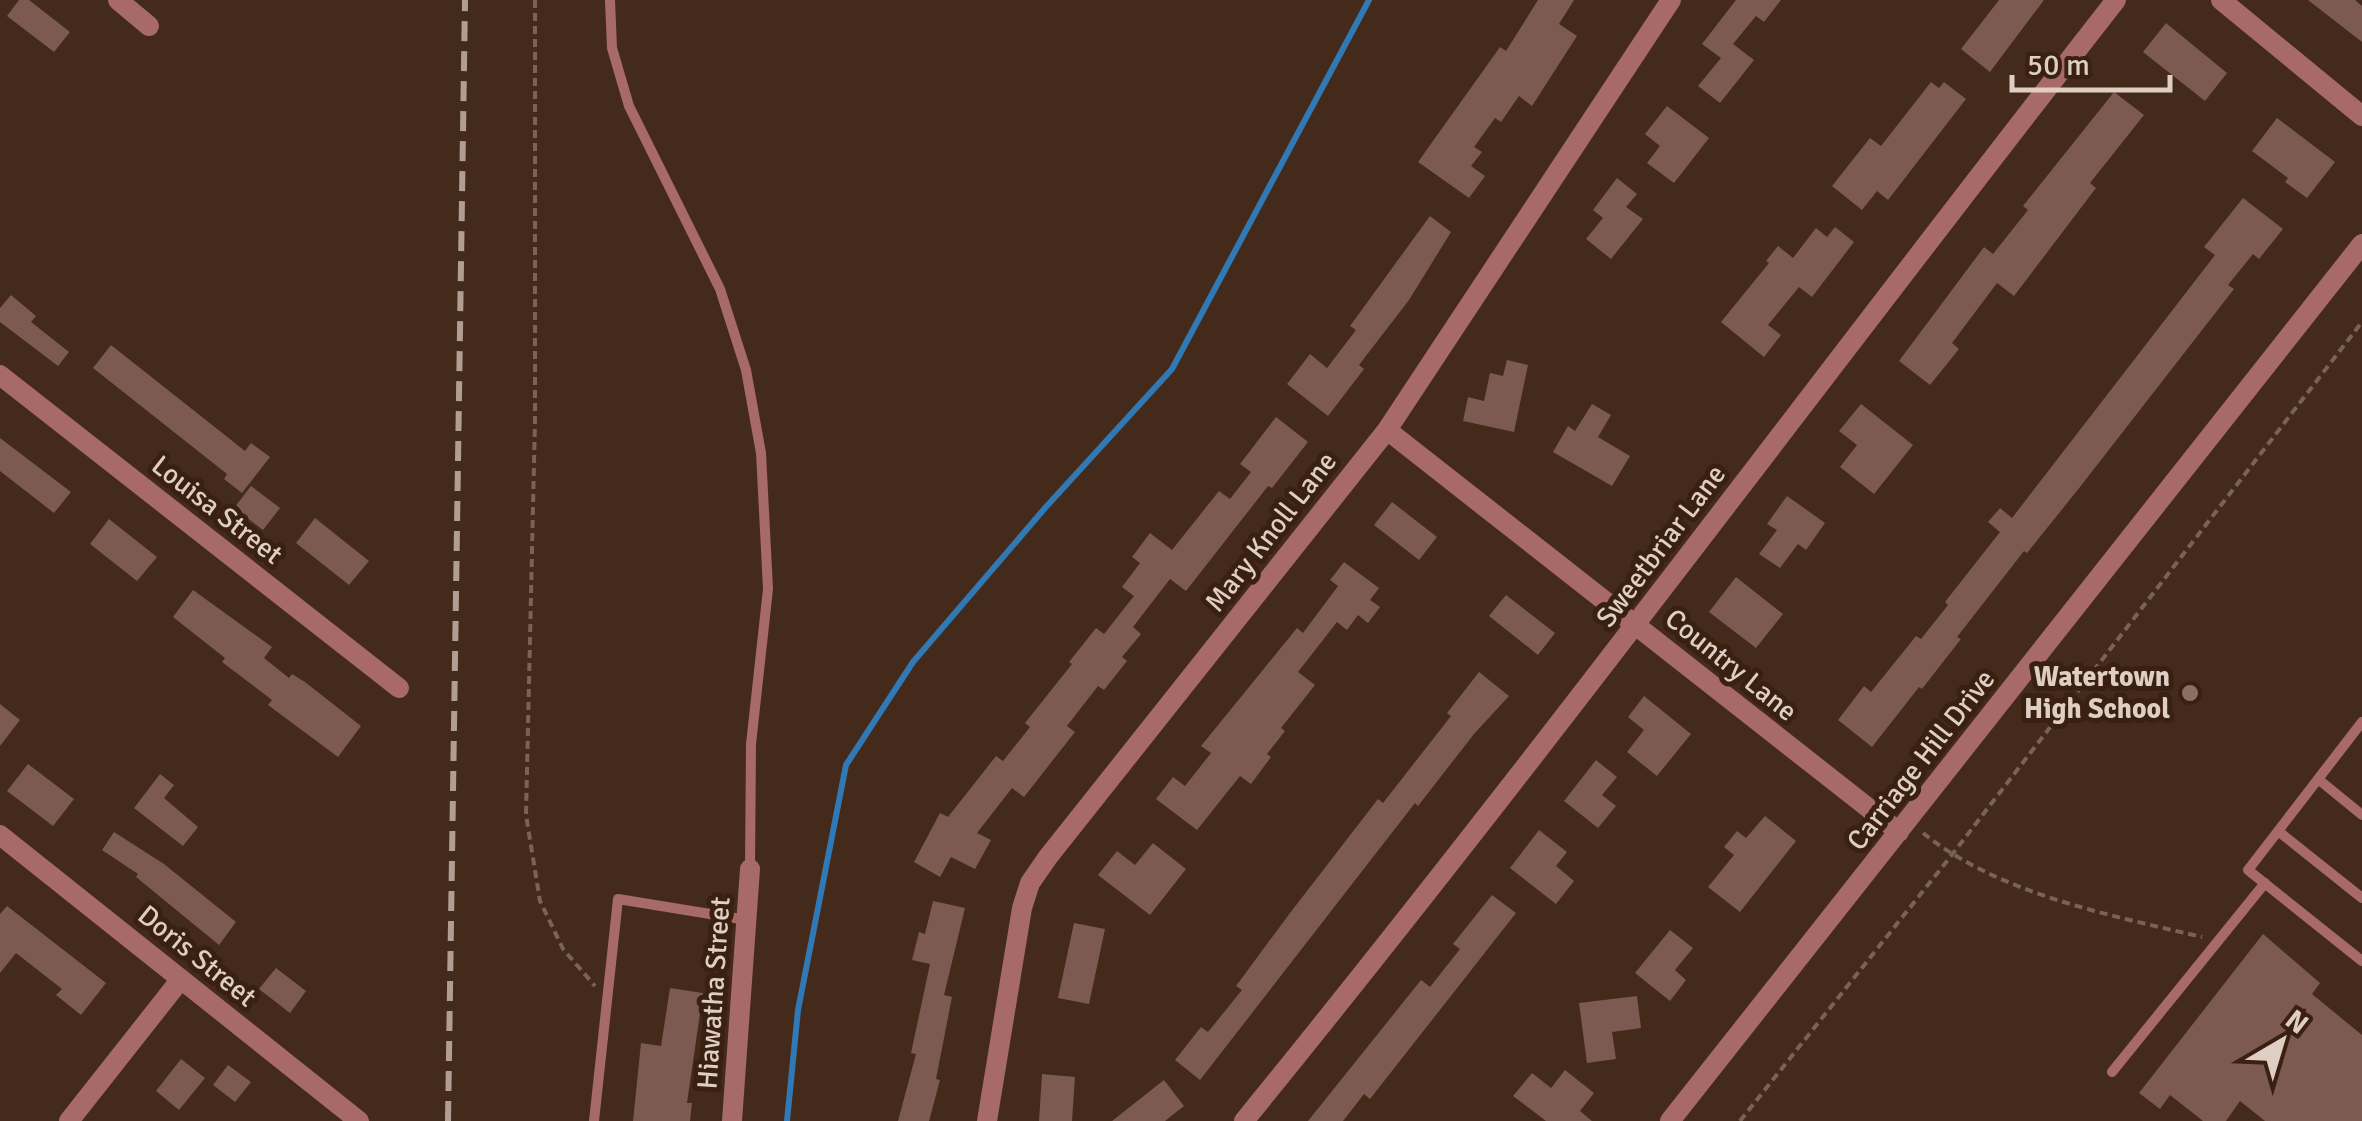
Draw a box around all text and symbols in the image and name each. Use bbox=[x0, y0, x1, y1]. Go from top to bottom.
scale bar bbox=[2012, 30, 2170, 92]
text: 50 m bbox=[2027, 47, 2090, 84]
street label: Mary Knoll Lane bbox=[1198, 445, 1344, 619]
street label: Louisa Street bbox=[145, 448, 289, 572]
street label: Sweetbriar Lane bbox=[1589, 458, 1733, 634]
street label: Country Lane bbox=[1658, 602, 1804, 728]
place label: Watertown High School bbox=[2024, 660, 2170, 726]
street label: Carriage Hill Drive bbox=[1840, 663, 2002, 857]
marker: Watertown High School bbox=[2179, 682, 2201, 704]
street label: Hiawatha Street bbox=[690, 896, 738, 1090]
street label: Doris Street bbox=[131, 898, 263, 1014]
north arrow bbox=[2232, 991, 2332, 1091]
text: N bbox=[2279, 1003, 2315, 1041]

